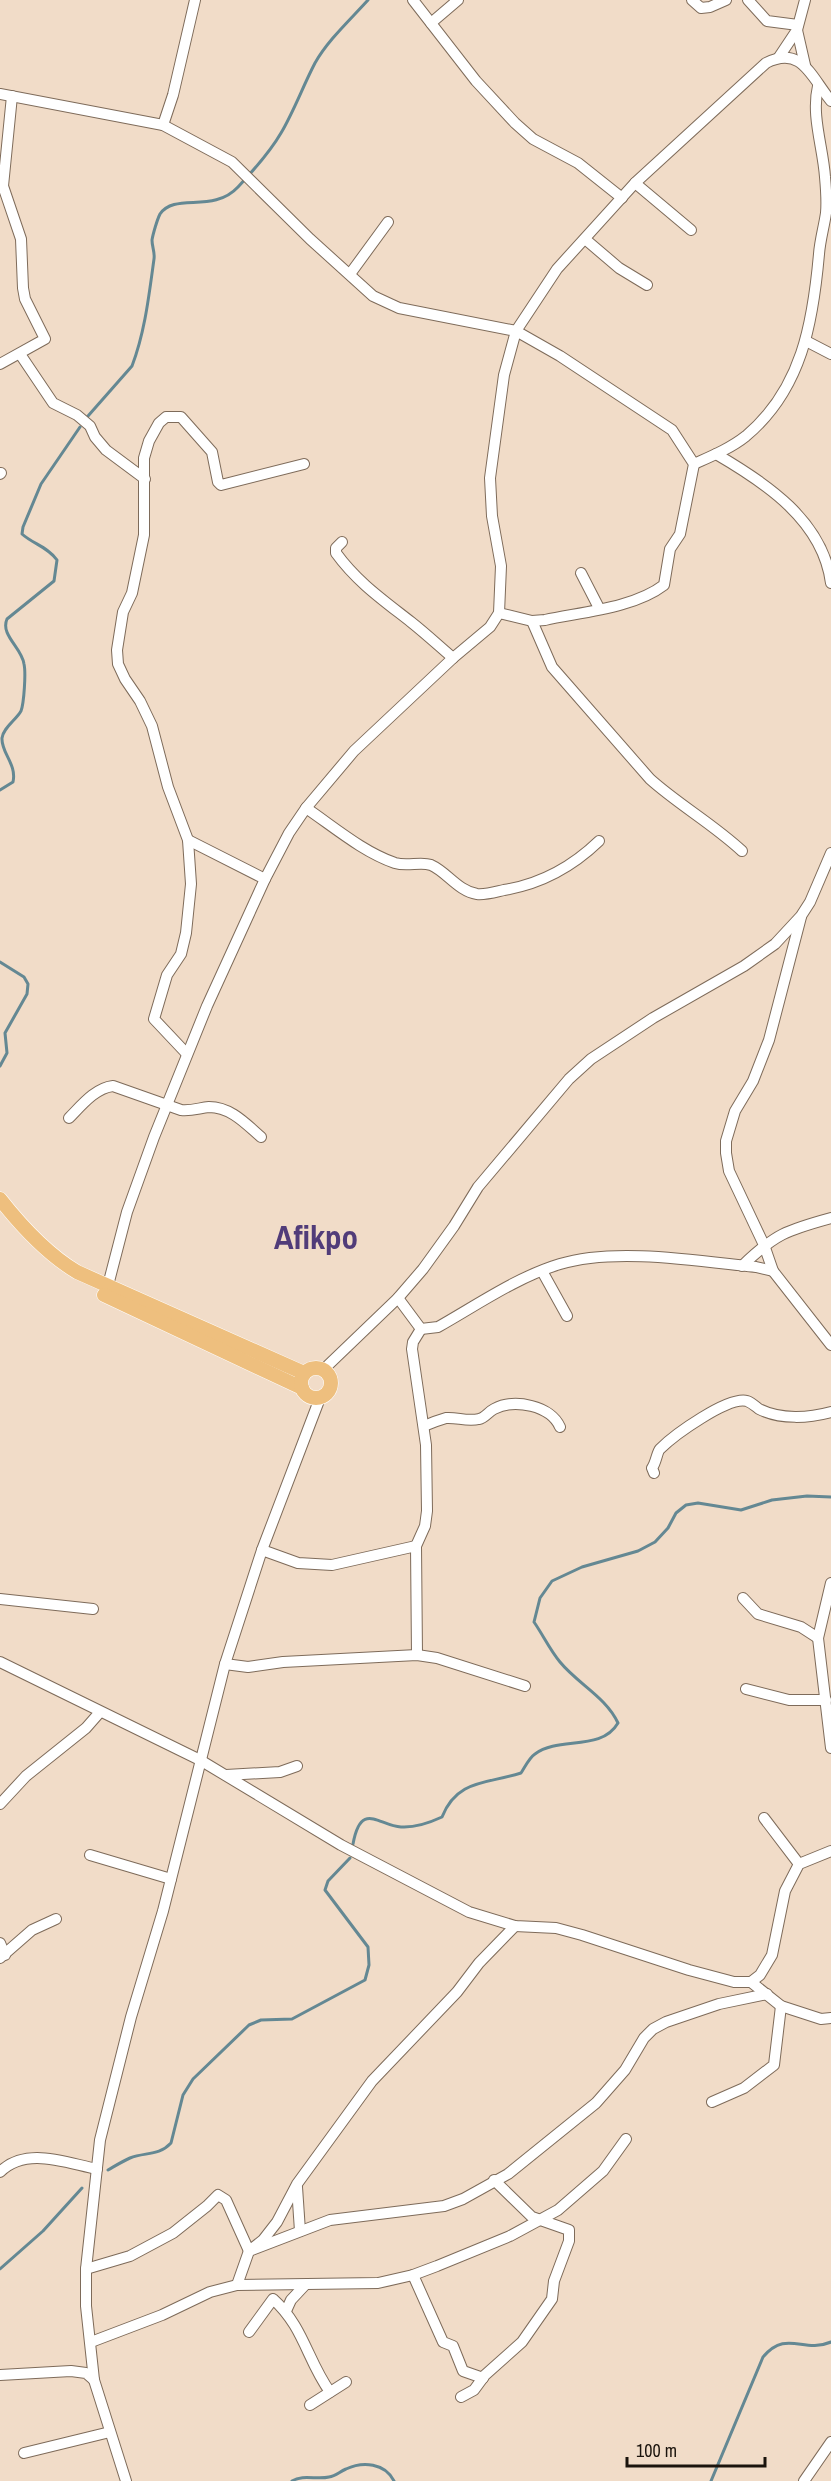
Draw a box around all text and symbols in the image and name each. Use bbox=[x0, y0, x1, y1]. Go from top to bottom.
district label: Afikpo bbox=[274, 1215, 358, 1259]
scale bar bbox=[627, 2430, 765, 2468]
text: 100 m bbox=[636, 2438, 677, 2463]

